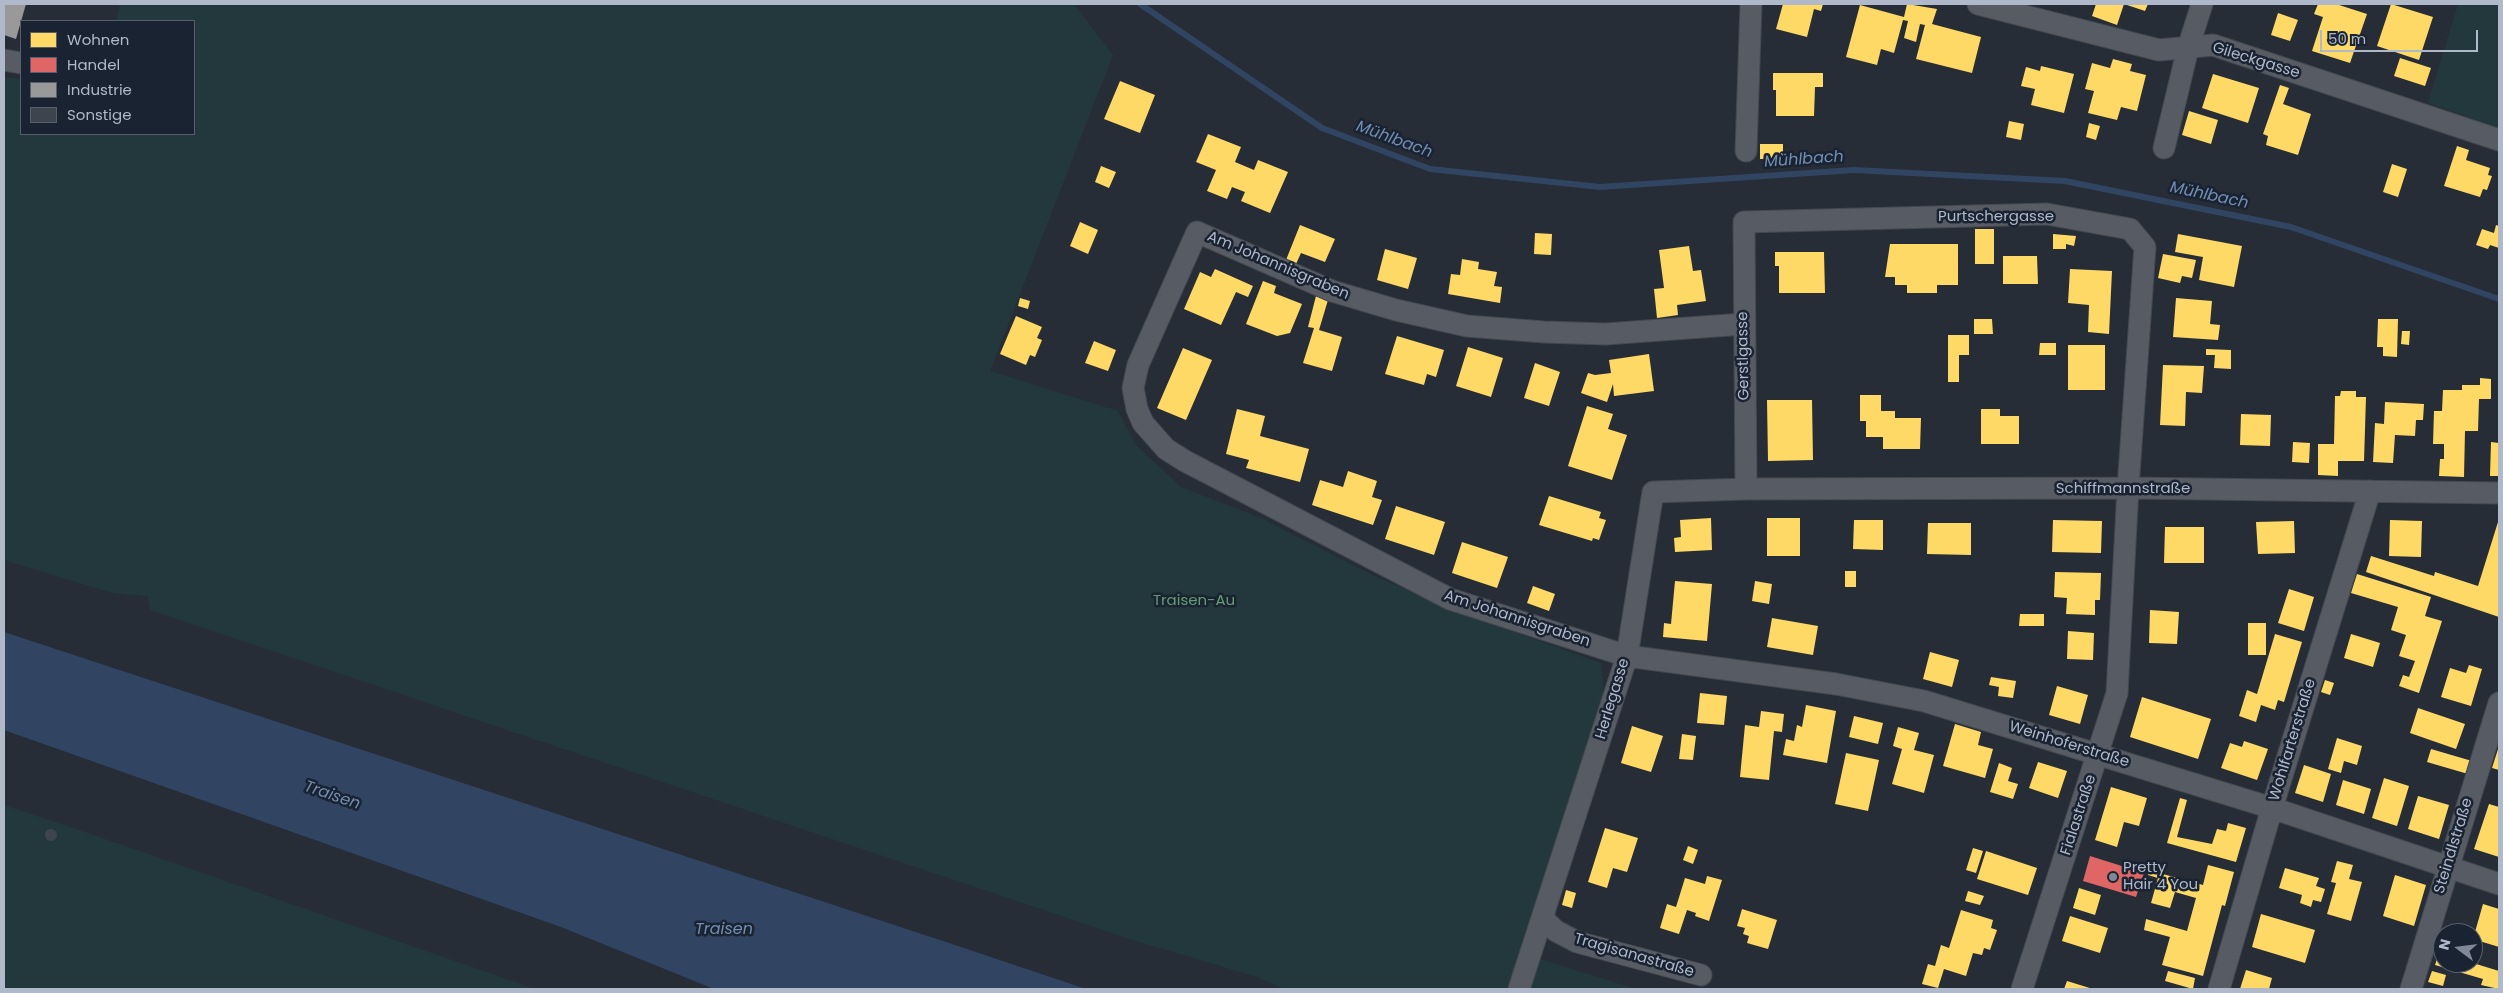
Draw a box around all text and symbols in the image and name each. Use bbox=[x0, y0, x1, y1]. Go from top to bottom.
legend bbox=[20, 20, 195, 135]
scale bar bbox=[2323, 20, 2480, 52]
text: 50 m bbox=[2328, 28, 2366, 49]
text: Wohnen bbox=[67, 29, 129, 50]
street label: Gileckgasse bbox=[2210, 39, 2302, 83]
text: Handel bbox=[67, 54, 120, 75]
text: Industrie bbox=[67, 79, 132, 100]
text: Sonstige bbox=[67, 104, 131, 125]
water label: Mühlbach bbox=[1353, 117, 1435, 163]
water label: Mühlbach bbox=[1764, 148, 1844, 172]
water label: Mühlbach bbox=[2168, 178, 2250, 214]
street label: Purtschergasse bbox=[1938, 208, 2054, 226]
street label: Am Johannisgraben bbox=[1204, 228, 1352, 304]
street label: Gerstlgasse bbox=[1734, 311, 1754, 401]
street label: Schiffmannstraße bbox=[2056, 480, 2190, 498]
street label: Am Johannisgraben bbox=[1442, 587, 1592, 651]
park label: Traisen-Au bbox=[1153, 592, 1235, 610]
street label: Herlegasse bbox=[1592, 656, 1634, 742]
street label: Wohlfarterstraße bbox=[2266, 677, 2320, 803]
street label: Weinhoferstraße bbox=[2007, 718, 2131, 772]
street label: Fialastraße bbox=[2057, 772, 2101, 858]
water label: Traisen bbox=[302, 777, 362, 815]
street label: Steindlstraße bbox=[2431, 796, 2477, 896]
place label: Pretty Hair 4 You bbox=[2123, 859, 2198, 894]
marker: Pretty Hair 4 You bbox=[2107, 871, 2119, 883]
water label: Traisen bbox=[695, 920, 753, 940]
north arrow bbox=[2433, 923, 2483, 973]
street label: Tragisanastraße bbox=[1572, 930, 1696, 982]
text: N bbox=[2433, 937, 2455, 952]

